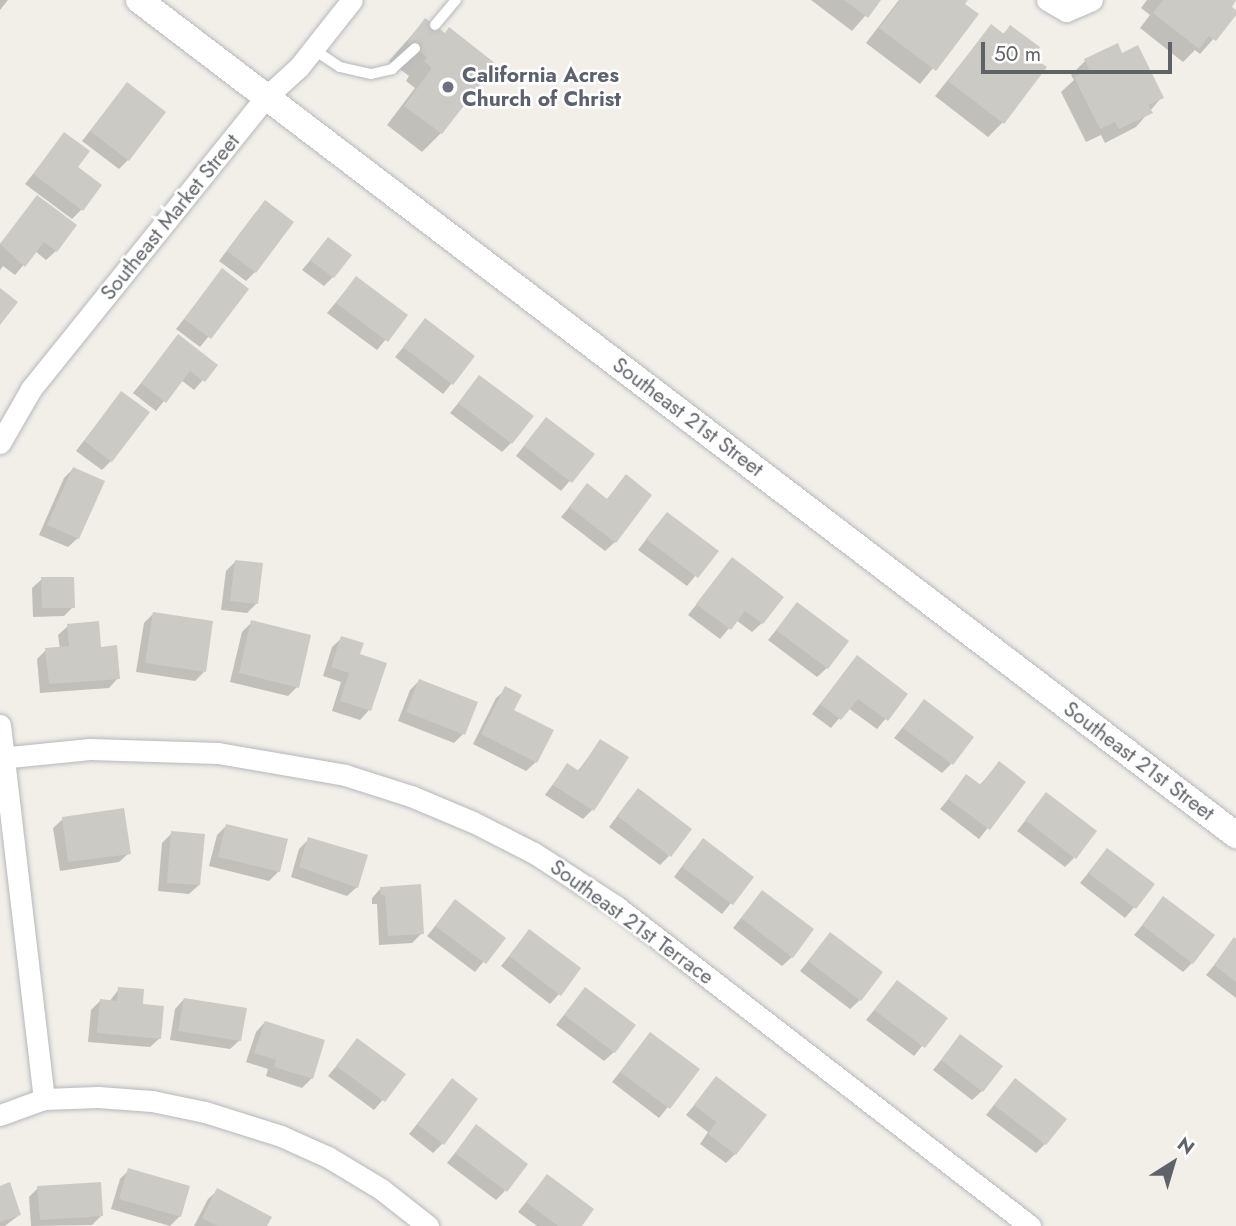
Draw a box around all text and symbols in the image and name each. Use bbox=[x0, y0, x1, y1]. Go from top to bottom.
scale bar bbox=[984, 28, 1175, 72]
text: 50 m bbox=[994, 39, 1041, 69]
place label: California Acres Church of Christ bbox=[462, 62, 621, 112]
marker: California Acres Church of Christ bbox=[440, 79, 456, 95]
street label: Southeast Market Street bbox=[95, 129, 245, 305]
street label: Southeast 21st Street bbox=[608, 352, 768, 482]
street label: Southeast 21st Street bbox=[1059, 696, 1219, 826]
street label: Southeast 21st Terrace bbox=[545, 854, 719, 990]
north arrow bbox=[1138, 1128, 1208, 1198]
text: N bbox=[1172, 1131, 1200, 1161]

